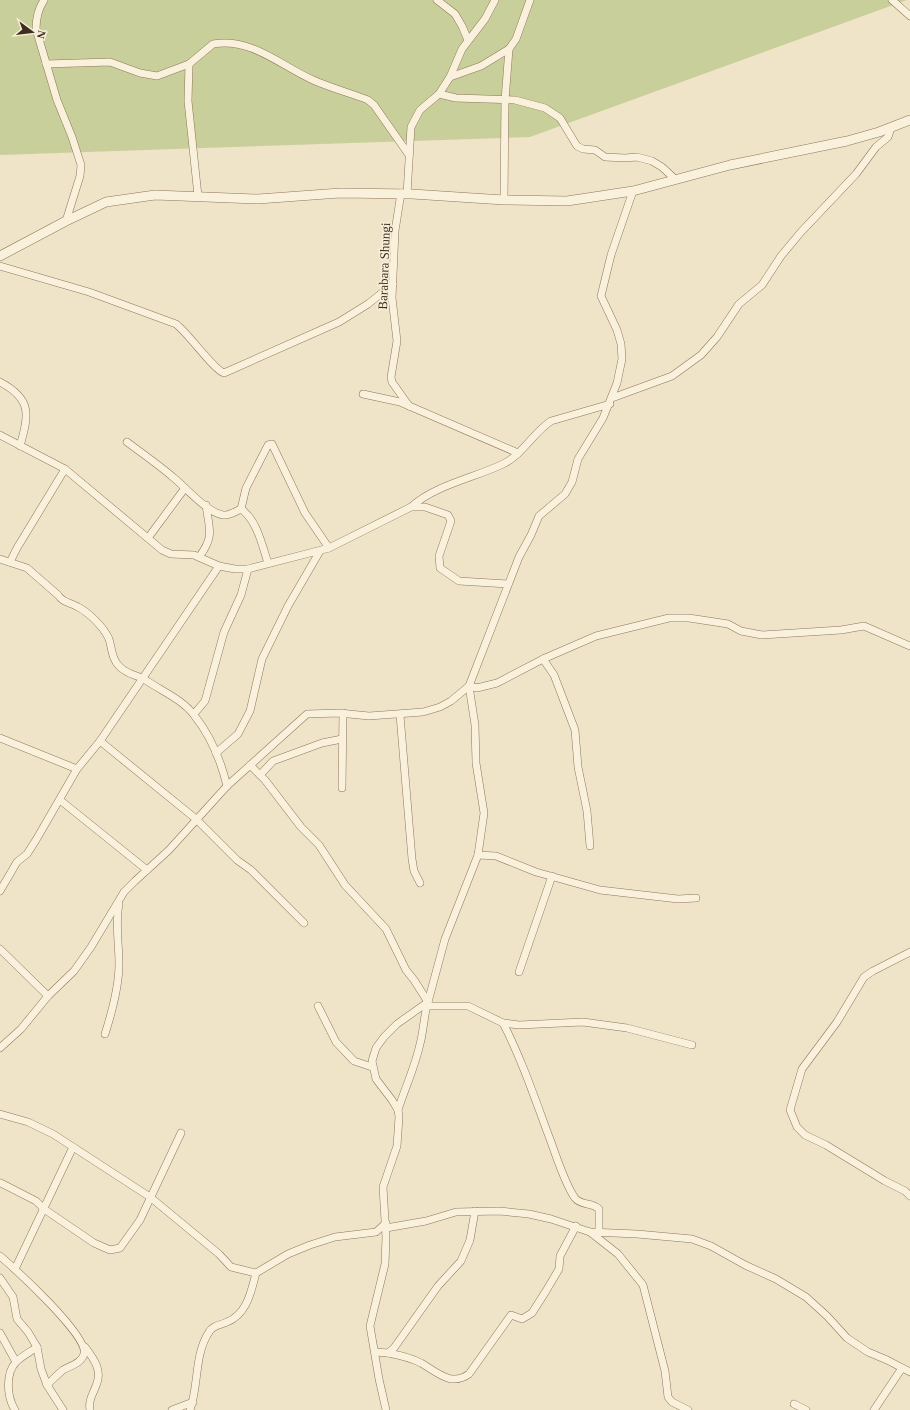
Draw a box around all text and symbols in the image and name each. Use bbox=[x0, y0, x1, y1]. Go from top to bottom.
north arrow bbox=[12, 12, 52, 52]
text: N bbox=[35, 29, 48, 40]
street label: Barabara Shungi bbox=[375, 222, 393, 310]

